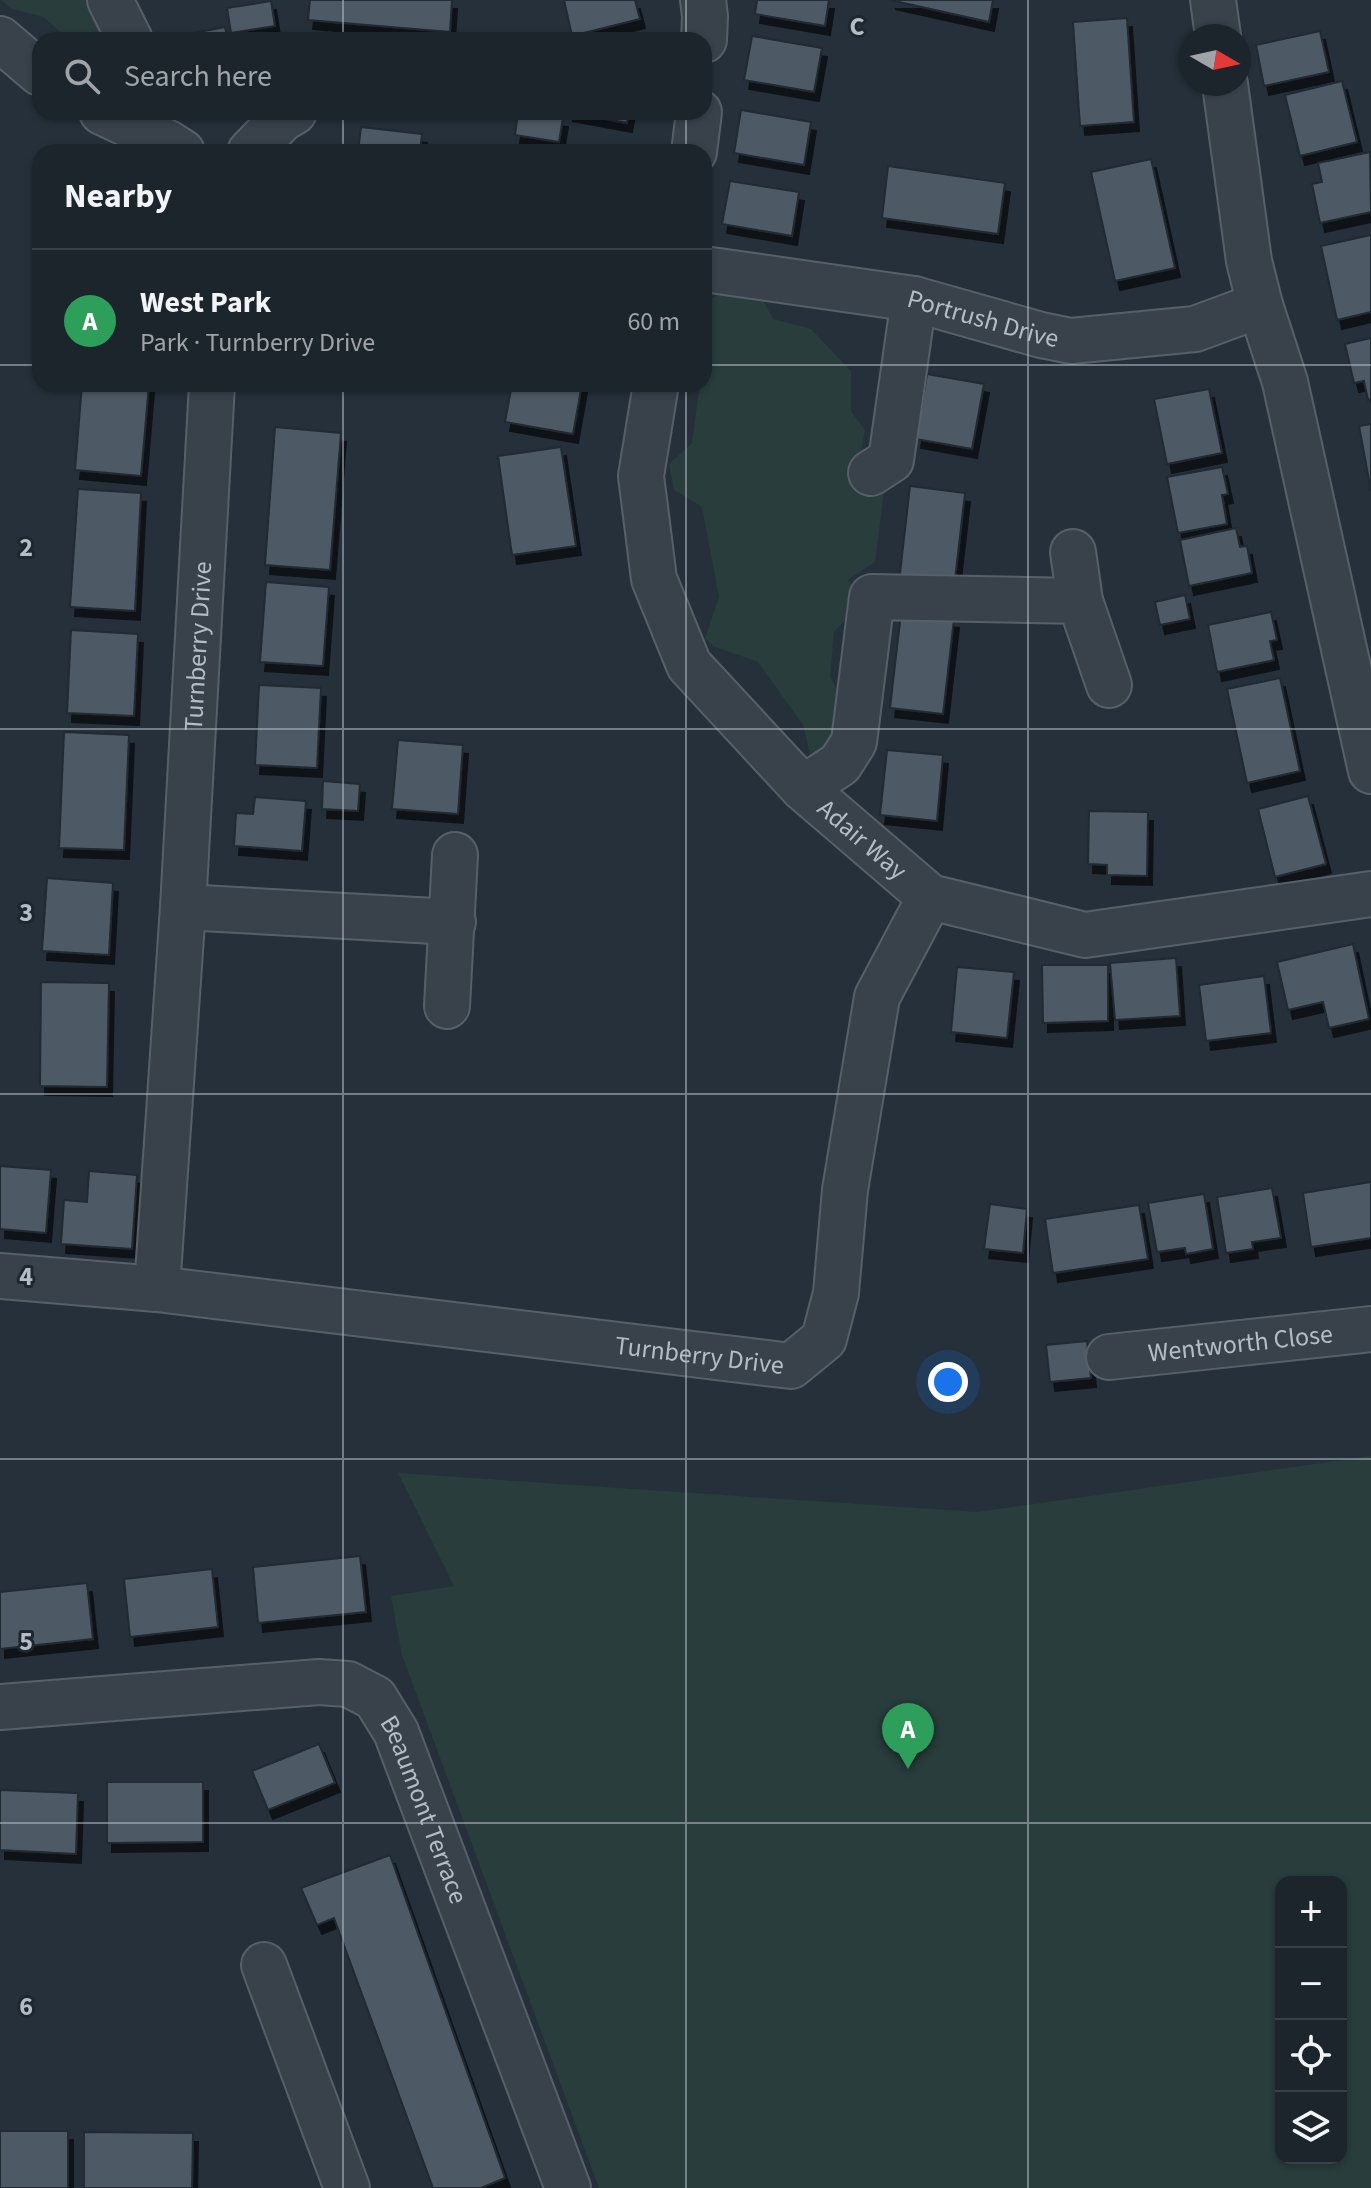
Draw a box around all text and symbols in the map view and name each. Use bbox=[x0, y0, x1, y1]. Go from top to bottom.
text: C bbox=[849, 8, 865, 45]
north arrow bbox=[1179, 24, 1251, 96]
search box bbox=[32, 32, 712, 120]
icon: search bbox=[60, 54, 104, 98]
text: Search here bbox=[124, 55, 272, 98]
text: Nearby bbox=[64, 172, 172, 221]
street label: Portrush Drive bbox=[903, 280, 1062, 357]
text: West Park bbox=[140, 281, 271, 324]
text: A bbox=[83, 303, 97, 340]
text: 60 m bbox=[627, 303, 680, 340]
text: Park · Turnberry Drive bbox=[140, 324, 375, 361]
text: 2 bbox=[19, 529, 33, 566]
street label: Turnberry Drive bbox=[175, 560, 221, 732]
street label: Adair Way bbox=[809, 790, 915, 889]
text: 3 bbox=[19, 894, 33, 931]
text: 4 bbox=[19, 1258, 33, 1295]
street label: Wentworth Close bbox=[1146, 1315, 1335, 1372]
street label: Turnberry Drive bbox=[613, 1327, 786, 1384]
your location bbox=[928, 1362, 968, 1402]
text: 5 bbox=[19, 1623, 33, 1660]
pin: A bbox=[882, 1703, 934, 1769]
street label: Beaumont Terrace bbox=[371, 1708, 477, 1909]
map controls bbox=[1275, 1876, 1347, 2164]
button: + bbox=[1275, 1876, 1347, 1948]
button: − bbox=[1275, 1948, 1347, 2020]
text: 6 bbox=[19, 1988, 33, 2025]
button: locate bbox=[1275, 2020, 1347, 2092]
button: layers bbox=[1275, 2092, 1347, 2164]

